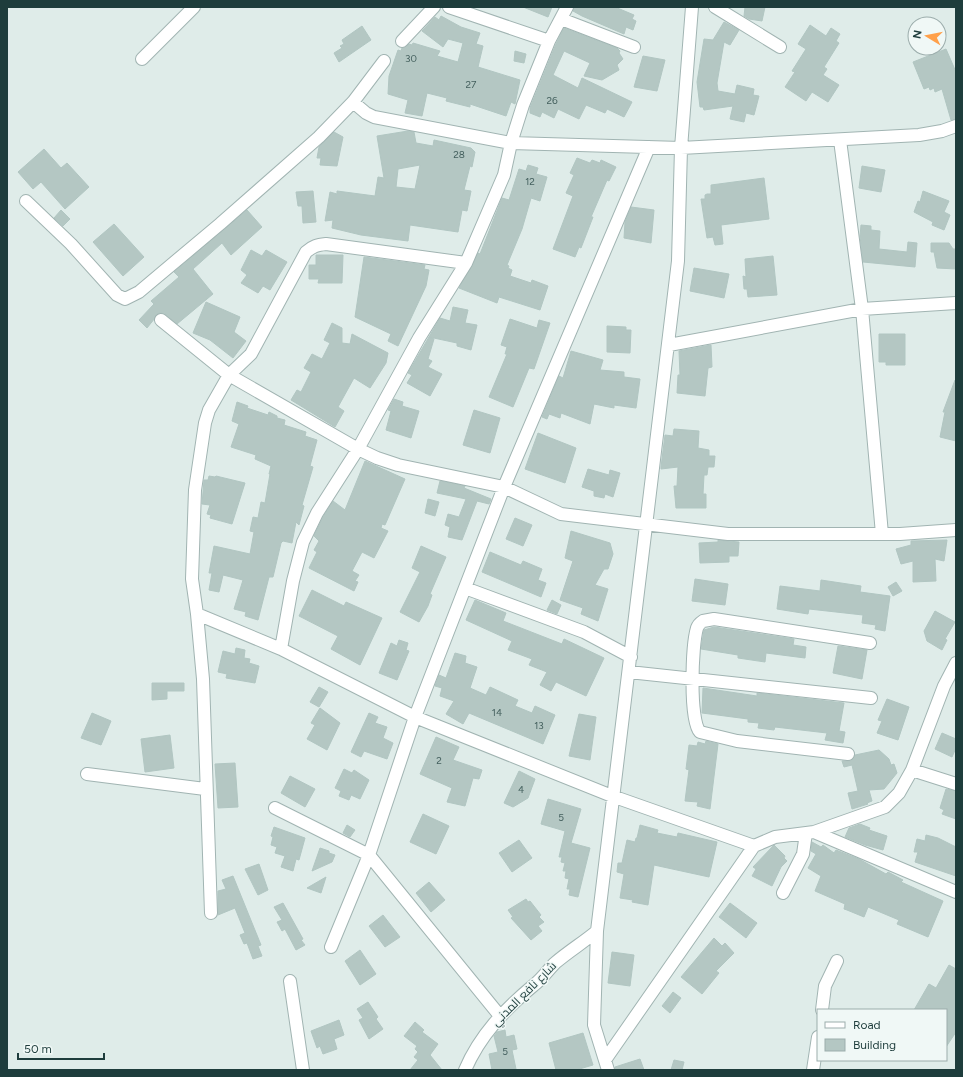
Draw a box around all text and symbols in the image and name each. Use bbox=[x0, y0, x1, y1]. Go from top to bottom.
north arrow bbox=[907, 16, 947, 56]
text: N bbox=[911, 29, 925, 40]
house number: 30 bbox=[405, 52, 417, 65]
house number: 27 bbox=[466, 78, 477, 91]
house number: 26 bbox=[546, 94, 558, 107]
house number: 28 bbox=[453, 148, 465, 161]
house number: 12 bbox=[525, 175, 535, 188]
house number: 14 bbox=[492, 706, 502, 719]
house number: 13 bbox=[534, 719, 544, 732]
house number: 2 bbox=[436, 754, 442, 767]
house number: 4 bbox=[518, 783, 524, 796]
house number: 5 bbox=[558, 811, 564, 824]
street label: شارع نافع المدني bbox=[489, 959, 561, 1031]
legend bbox=[817, 1009, 947, 1061]
text: Road bbox=[853, 1018, 881, 1032]
scale bar bbox=[18, 1035, 104, 1061]
text: Building bbox=[853, 1038, 896, 1052]
text: 50 m bbox=[24, 1042, 52, 1056]
house number: 5 bbox=[502, 1045, 508, 1058]

